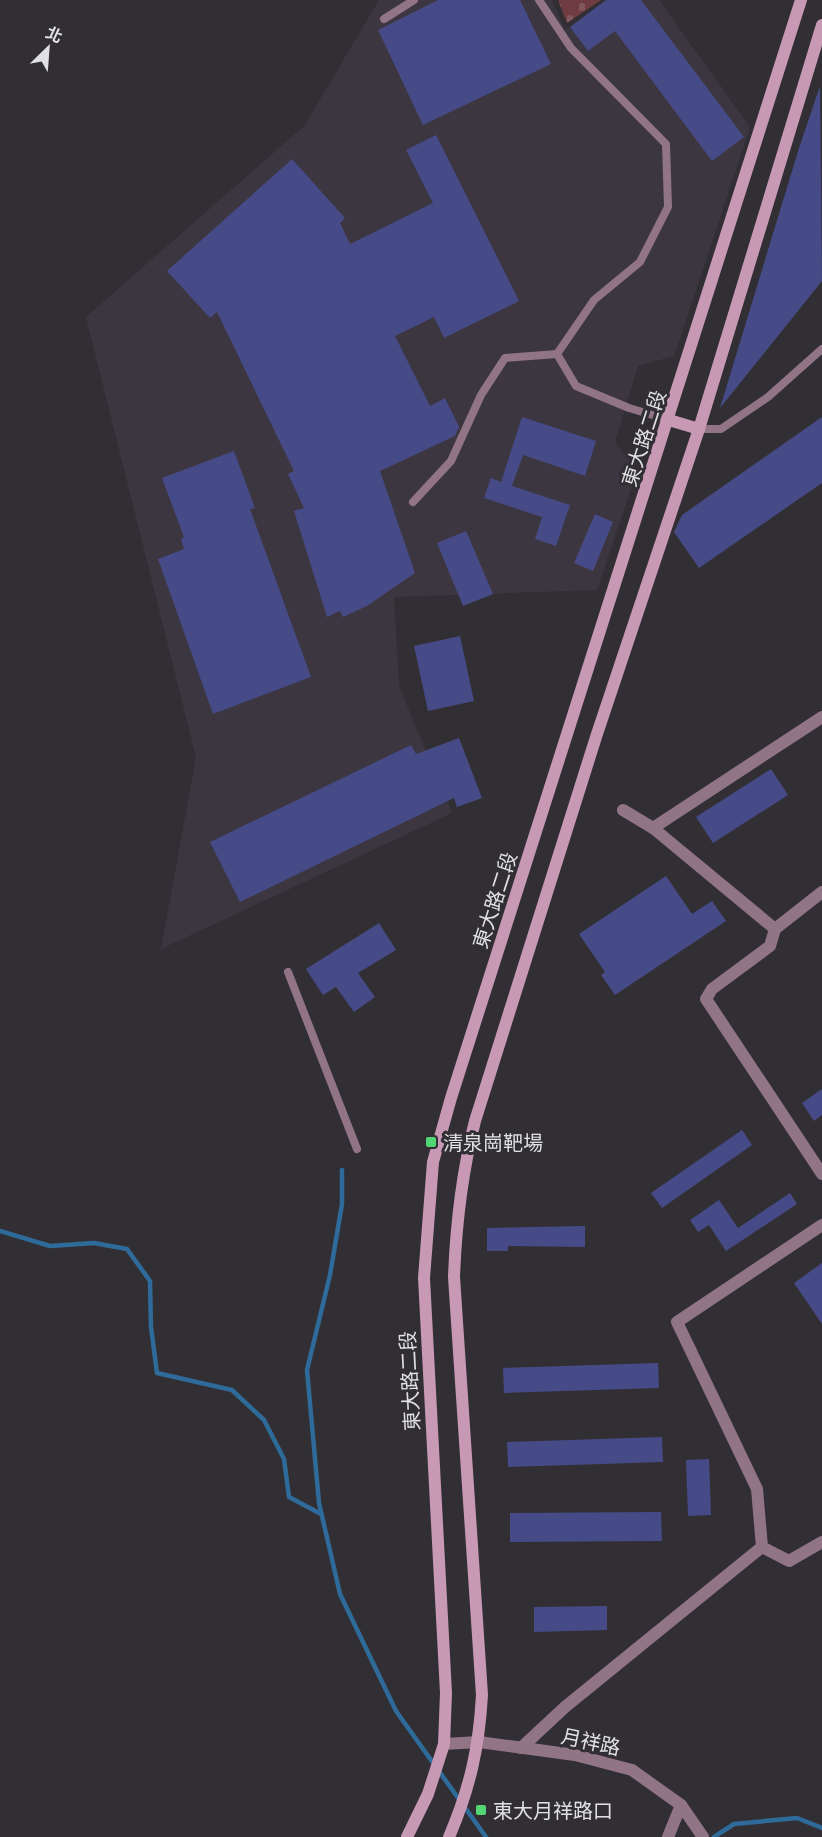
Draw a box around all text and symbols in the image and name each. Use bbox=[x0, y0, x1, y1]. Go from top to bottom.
north arrow bbox=[18, 18, 78, 78]
text: 北 bbox=[43, 22, 66, 46]
street label: 東大路二段 bbox=[616, 387, 670, 489]
street label: 東大路二段 bbox=[467, 849, 521, 951]
place label: 清泉崗靶場 bbox=[443, 1130, 543, 1154]
marker: 清泉崗靶場 bbox=[424, 1135, 438, 1149]
street label: 東大路二段 bbox=[394, 1330, 424, 1432]
street label: 月祥路 bbox=[559, 1723, 623, 1759]
place label: 東大月祥路口 bbox=[493, 1798, 613, 1822]
marker: 東大月祥路口 bbox=[474, 1803, 488, 1817]

